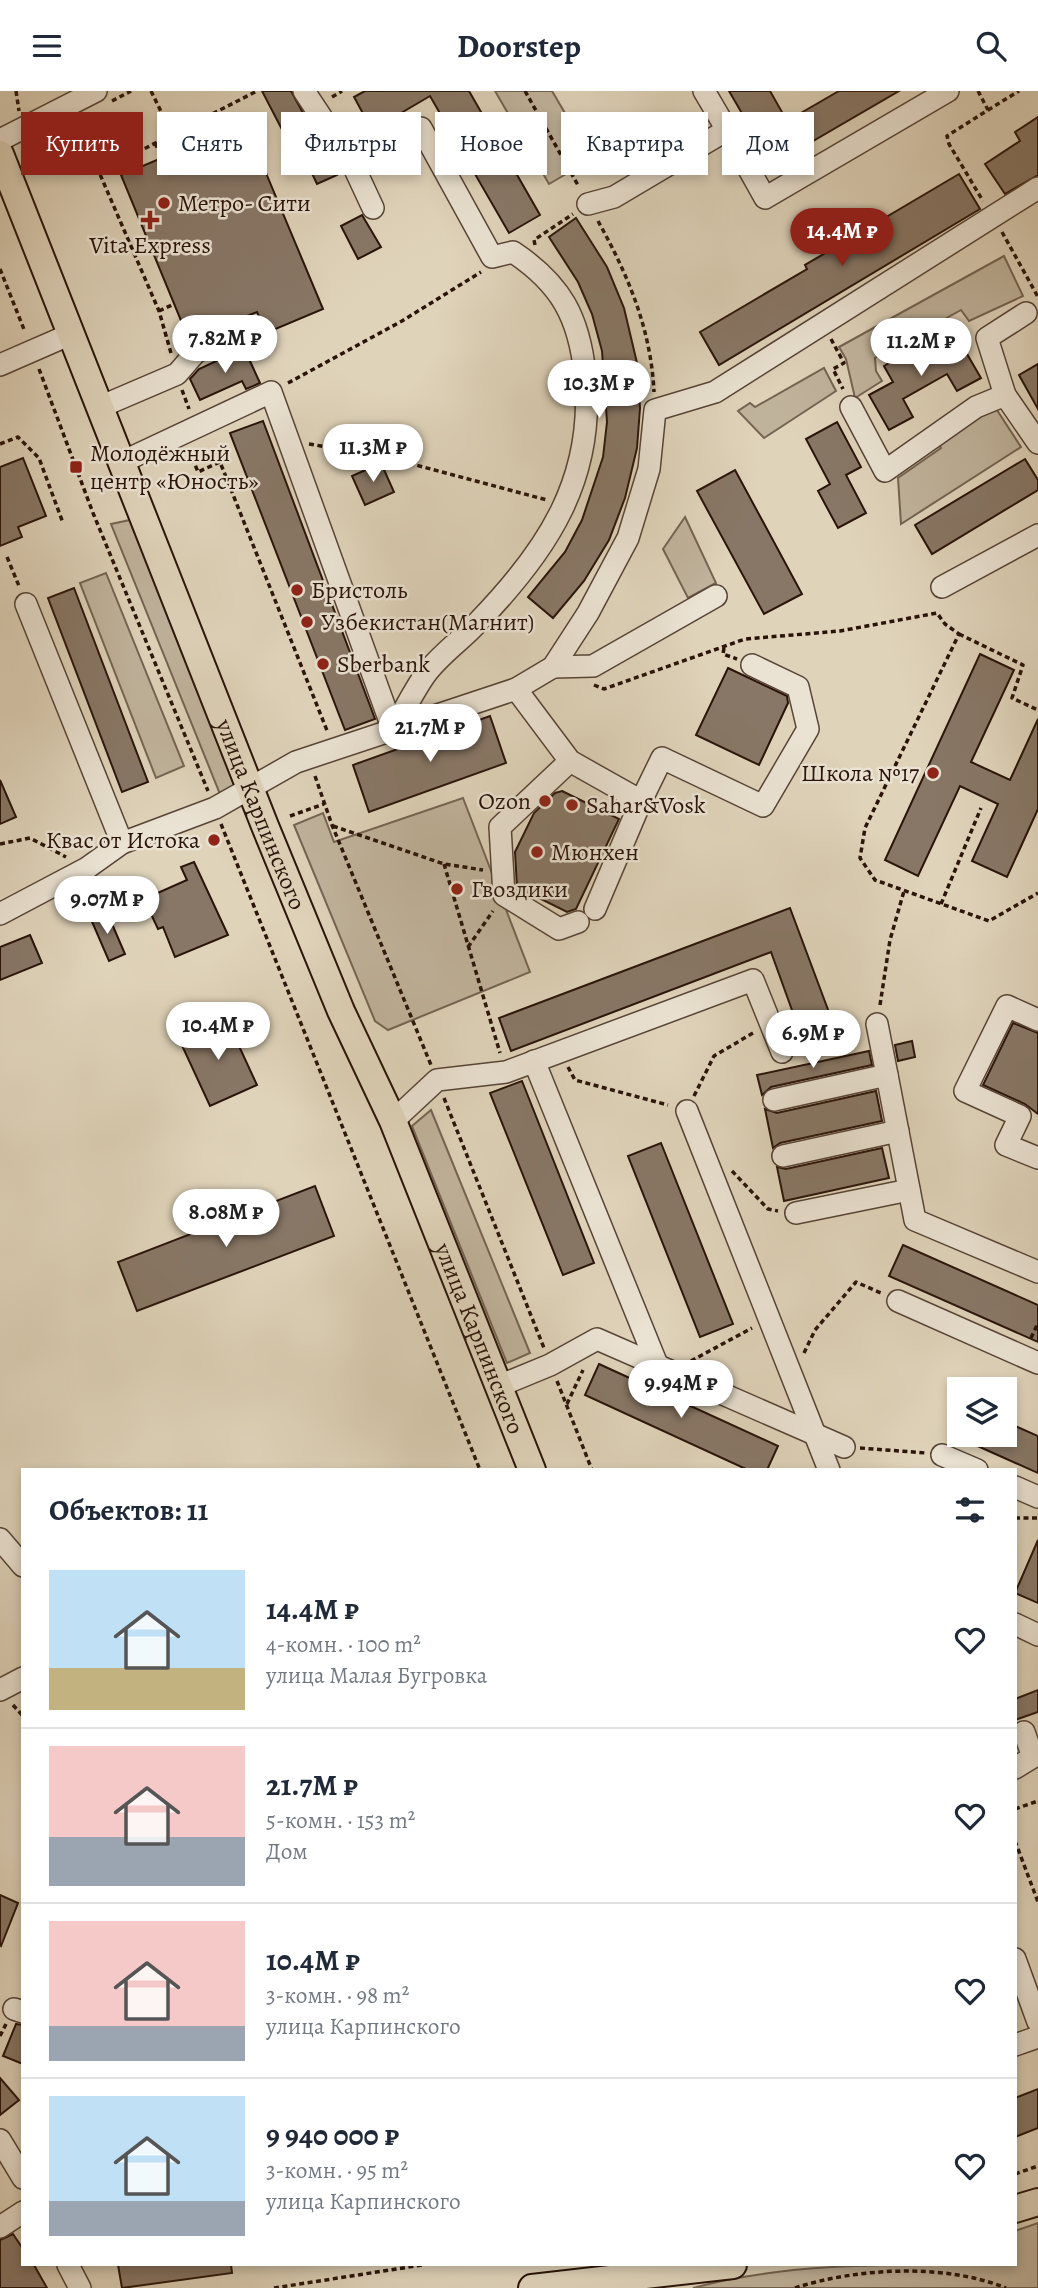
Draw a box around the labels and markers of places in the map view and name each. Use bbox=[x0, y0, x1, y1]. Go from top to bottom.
place label: Метро- Сити bbox=[178, 187, 311, 219]
marker: Метро- Сити bbox=[156, 195, 172, 211]
pin: 14.4M ₽ bbox=[777, 209, 907, 268]
marker: Vita Express bbox=[142, 212, 158, 228]
place label: Vita Express bbox=[88, 229, 211, 261]
pin: 7.82M ₽ bbox=[160, 315, 290, 375]
pin: 11.2M ₽ bbox=[856, 319, 986, 378]
pin: 10.3M ₽ bbox=[534, 361, 664, 420]
pin: 11.3M ₽ bbox=[308, 425, 438, 484]
place label: Молодёжный центр «Юность» bbox=[90, 437, 258, 497]
marker: Молодёжный центр «Юность» bbox=[68, 459, 84, 475]
place label: Бристоль bbox=[311, 574, 408, 606]
marker: Бристоль bbox=[289, 582, 305, 598]
place label: Узбекистан(Магнит) bbox=[321, 606, 534, 638]
marker: Узбекистан(Магнит) bbox=[299, 614, 315, 630]
place label: Sberbank bbox=[337, 648, 430, 680]
marker: Sberbank bbox=[315, 656, 331, 672]
pin: 21.7M ₽ bbox=[365, 705, 495, 764]
place label: Школа №17 bbox=[801, 757, 920, 789]
marker: Школа №17 bbox=[925, 765, 941, 781]
place label: Ozon bbox=[478, 785, 531, 817]
place label: Sahar&Vosk bbox=[586, 789, 706, 821]
marker: Ozon bbox=[537, 793, 553, 809]
marker: Sahar&Vosk bbox=[564, 797, 580, 813]
place label: Квас от Истока bbox=[46, 824, 200, 856]
marker: Квас от Истока bbox=[206, 832, 222, 848]
place label: Мюнхен bbox=[551, 836, 639, 868]
marker: Мюнхен bbox=[529, 844, 545, 860]
place label: Гвоздики bbox=[471, 873, 568, 905]
pin: 9.07M ₽ bbox=[42, 877, 172, 936]
marker: Гвоздики bbox=[449, 881, 465, 897]
pin: 10.4M ₽ bbox=[153, 1003, 283, 1062]
pin: 6.9M ₽ bbox=[756, 1011, 870, 1070]
pin: 8.08M ₽ bbox=[161, 1189, 291, 1249]
pin: 9.94M ₽ bbox=[616, 1361, 746, 1420]

